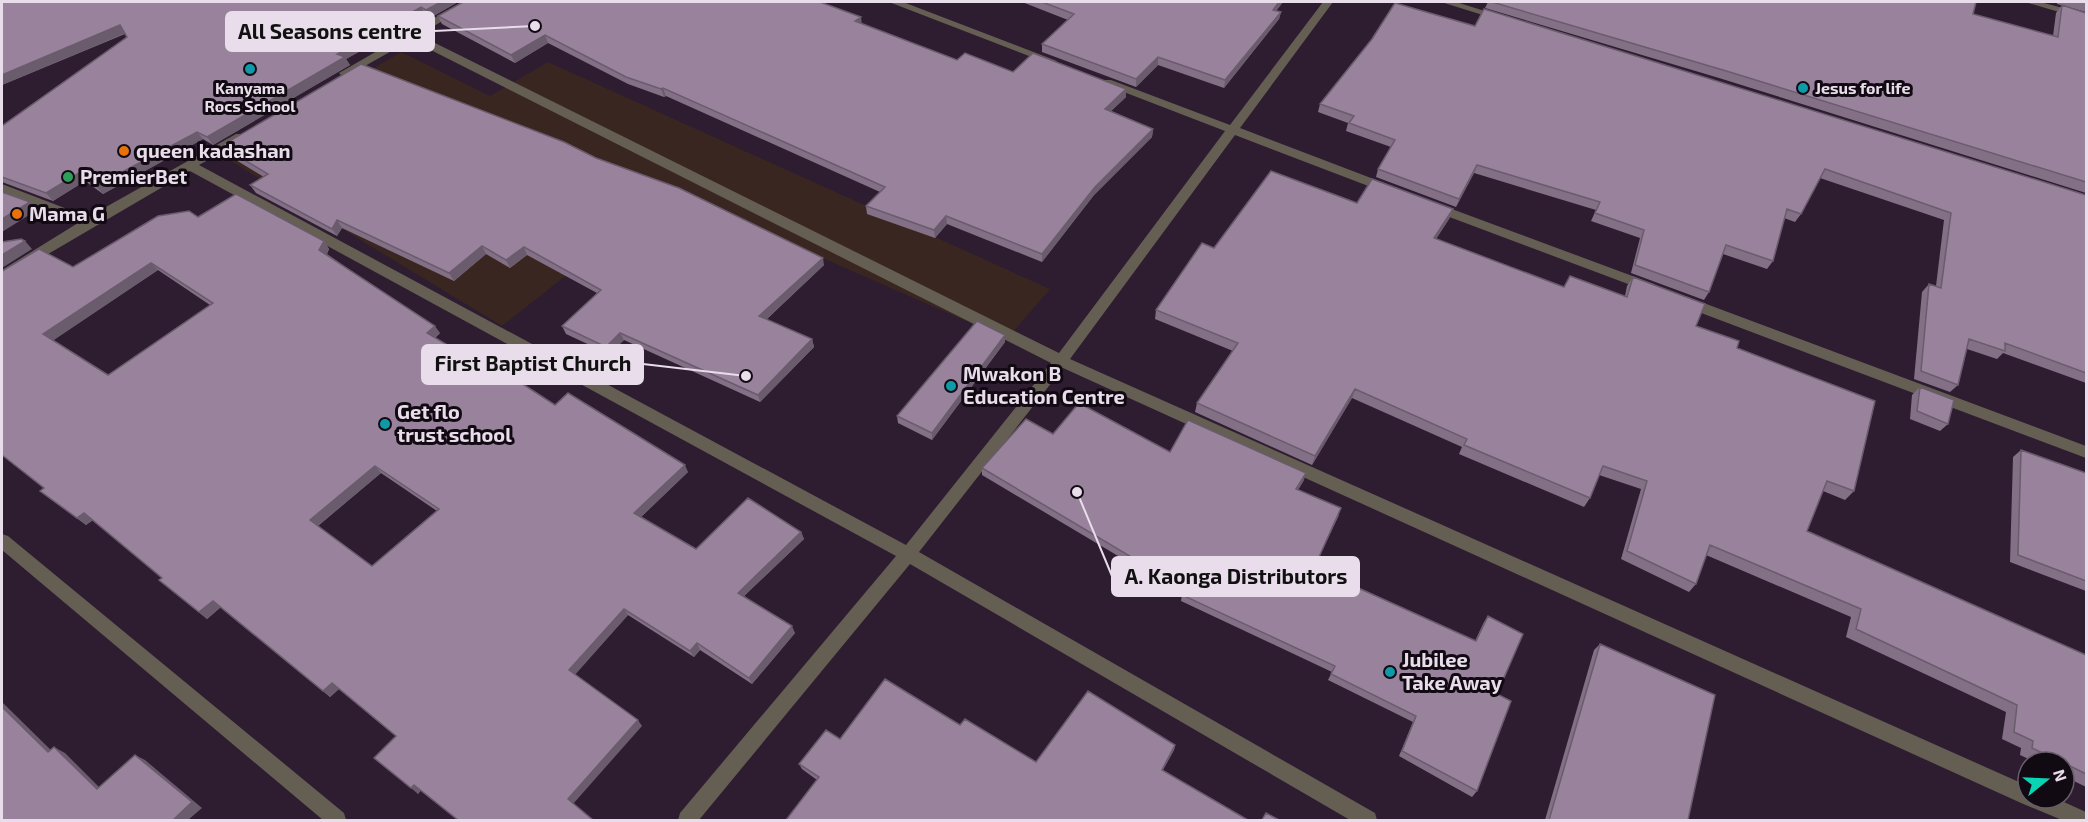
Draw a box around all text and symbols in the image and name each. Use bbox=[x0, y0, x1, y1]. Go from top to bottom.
callout: All Seasons centre bbox=[226, 12, 434, 51]
text: All Seasons centre bbox=[238, 18, 422, 43]
marker: Kanyama Rocs School bbox=[243, 62, 257, 76]
place label: Kanyama Rocs School bbox=[204, 78, 296, 115]
place label: Jesus for life bbox=[1815, 78, 1911, 97]
marker: Jesus for life bbox=[1796, 81, 1810, 95]
place label: queen kadashan bbox=[136, 138, 291, 162]
marker: queen kadashan bbox=[117, 144, 131, 158]
place label: PremierBet bbox=[80, 164, 187, 188]
marker: PremierBet bbox=[61, 170, 75, 184]
place label: Mama G bbox=[29, 201, 105, 225]
marker: Mama G bbox=[10, 207, 24, 221]
callout: First Baptist Church bbox=[422, 345, 643, 384]
text: First Baptist Church bbox=[435, 350, 631, 375]
place label: Mwakon B Education Centre bbox=[963, 361, 1125, 408]
marker: Mwakon B Education Centre bbox=[944, 379, 958, 393]
place label: Get flo trust school bbox=[397, 399, 512, 446]
marker: Get flo trust school bbox=[378, 417, 392, 431]
callout: A. Kaonga Distributors bbox=[1112, 557, 1359, 596]
text: A. Kaonga Distributors bbox=[1125, 563, 1348, 588]
place label: Jubilee Take Away bbox=[1402, 647, 1503, 695]
marker: Jubilee Take Away bbox=[1383, 665, 1397, 679]
north arrow bbox=[2016, 750, 2076, 810]
text: N bbox=[2050, 767, 2072, 784]

